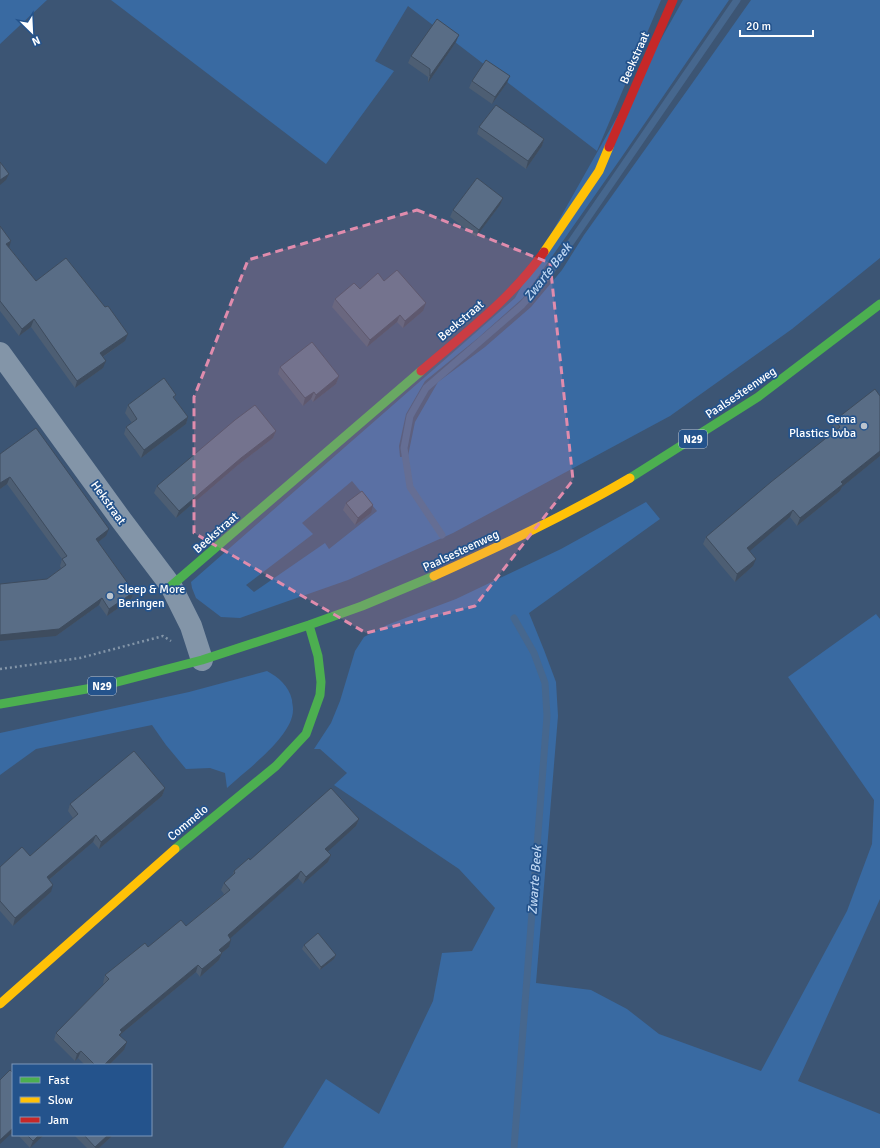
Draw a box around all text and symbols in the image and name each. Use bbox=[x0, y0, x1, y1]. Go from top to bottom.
north arrow bbox=[12, 12, 52, 52]
scale bar bbox=[740, 12, 813, 38]
text: 20 m bbox=[746, 19, 771, 34]
street label: Beekstraat bbox=[617, 30, 653, 86]
text: N bbox=[30, 33, 42, 48]
water label: Zwarte Beek bbox=[520, 239, 576, 304]
street label: Beekstraat bbox=[435, 297, 487, 345]
street label: Paalsesteenweg bbox=[703, 364, 779, 422]
place label: Gema Plastics bvba bbox=[789, 412, 856, 441]
marker: Gema Plastics bvba bbox=[859, 421, 869, 431]
road number: N29 bbox=[679, 430, 707, 448]
street label: Hekstraat bbox=[87, 478, 129, 528]
street label: Beekstraat bbox=[190, 509, 242, 557]
street label: Paalsesteenweg bbox=[421, 527, 501, 575]
place label: Sleep & More Beringen bbox=[118, 582, 185, 611]
marker: Sleep & More Beringen bbox=[105, 591, 115, 601]
road number: N29 bbox=[88, 677, 116, 695]
street label: Commelo bbox=[165, 802, 211, 844]
water label: Zwarte Beek bbox=[525, 844, 545, 915]
legend bbox=[12, 1064, 152, 1136]
text: Fast bbox=[48, 1073, 69, 1088]
text: Slow bbox=[48, 1093, 73, 1108]
text: Jam bbox=[48, 1113, 69, 1128]

